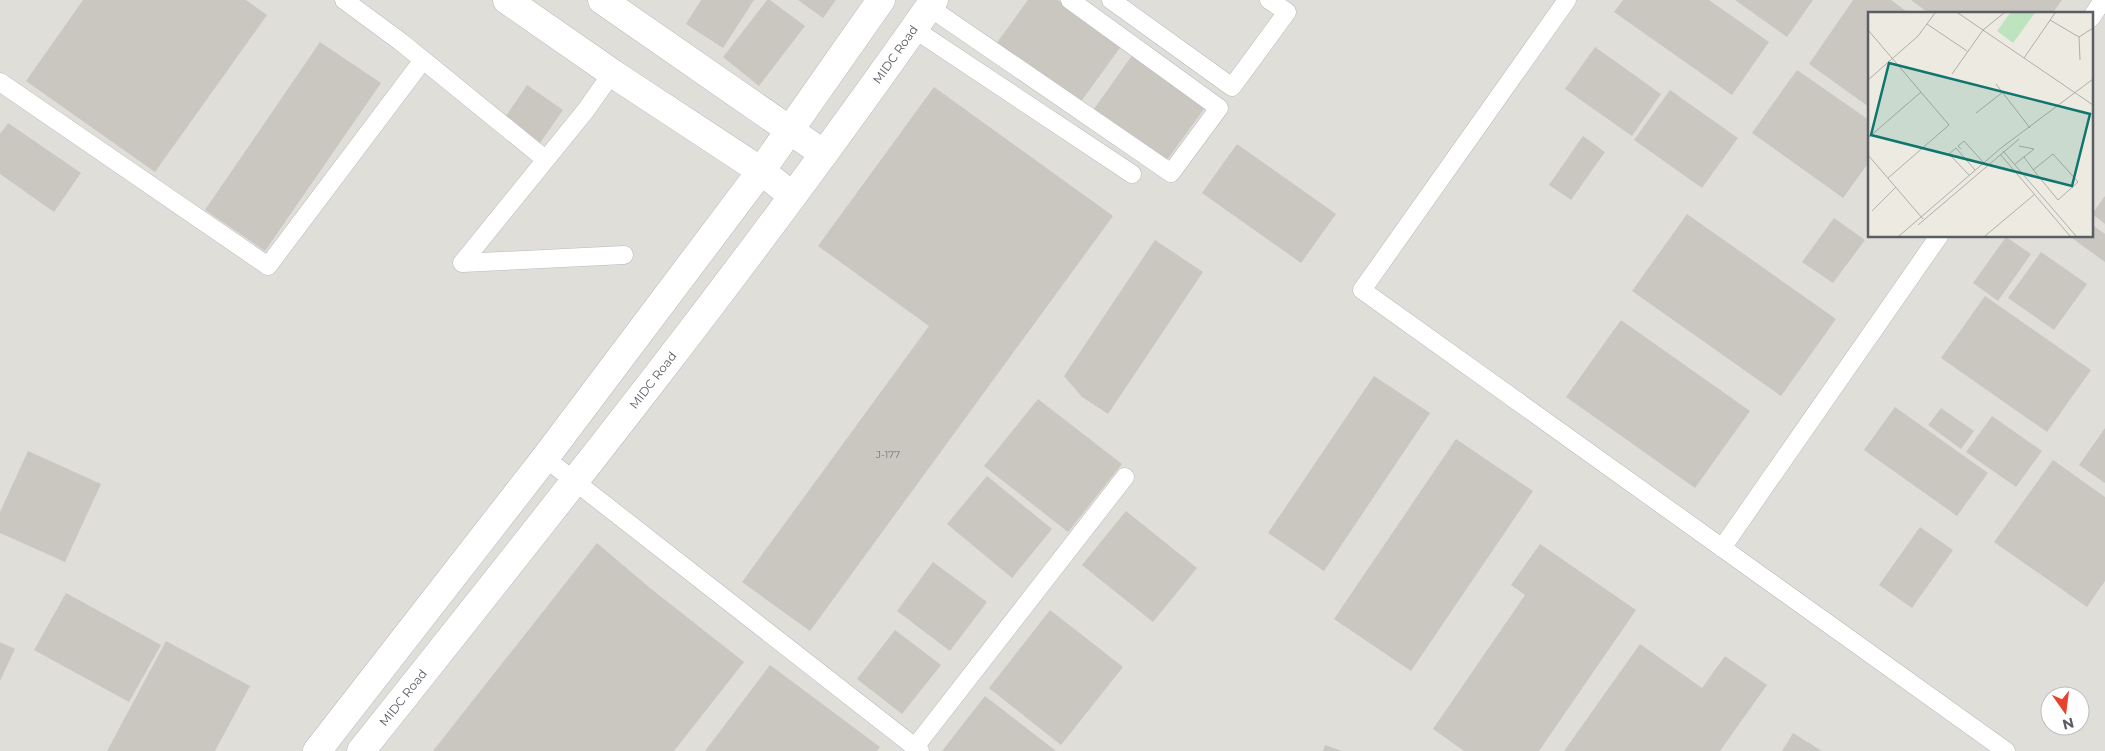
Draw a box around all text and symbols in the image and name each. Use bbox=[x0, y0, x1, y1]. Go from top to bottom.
inset map bbox=[1868, 12, 2092, 238]
street label: MIDC Road bbox=[869, 22, 921, 86]
street label: MIDC Road bbox=[626, 348, 680, 412]
house number: J-177 bbox=[875, 448, 900, 461]
street label: MIDC Road bbox=[376, 666, 430, 729]
north arrow bbox=[2040, 686, 2090, 736]
text: N bbox=[2060, 714, 2076, 734]

